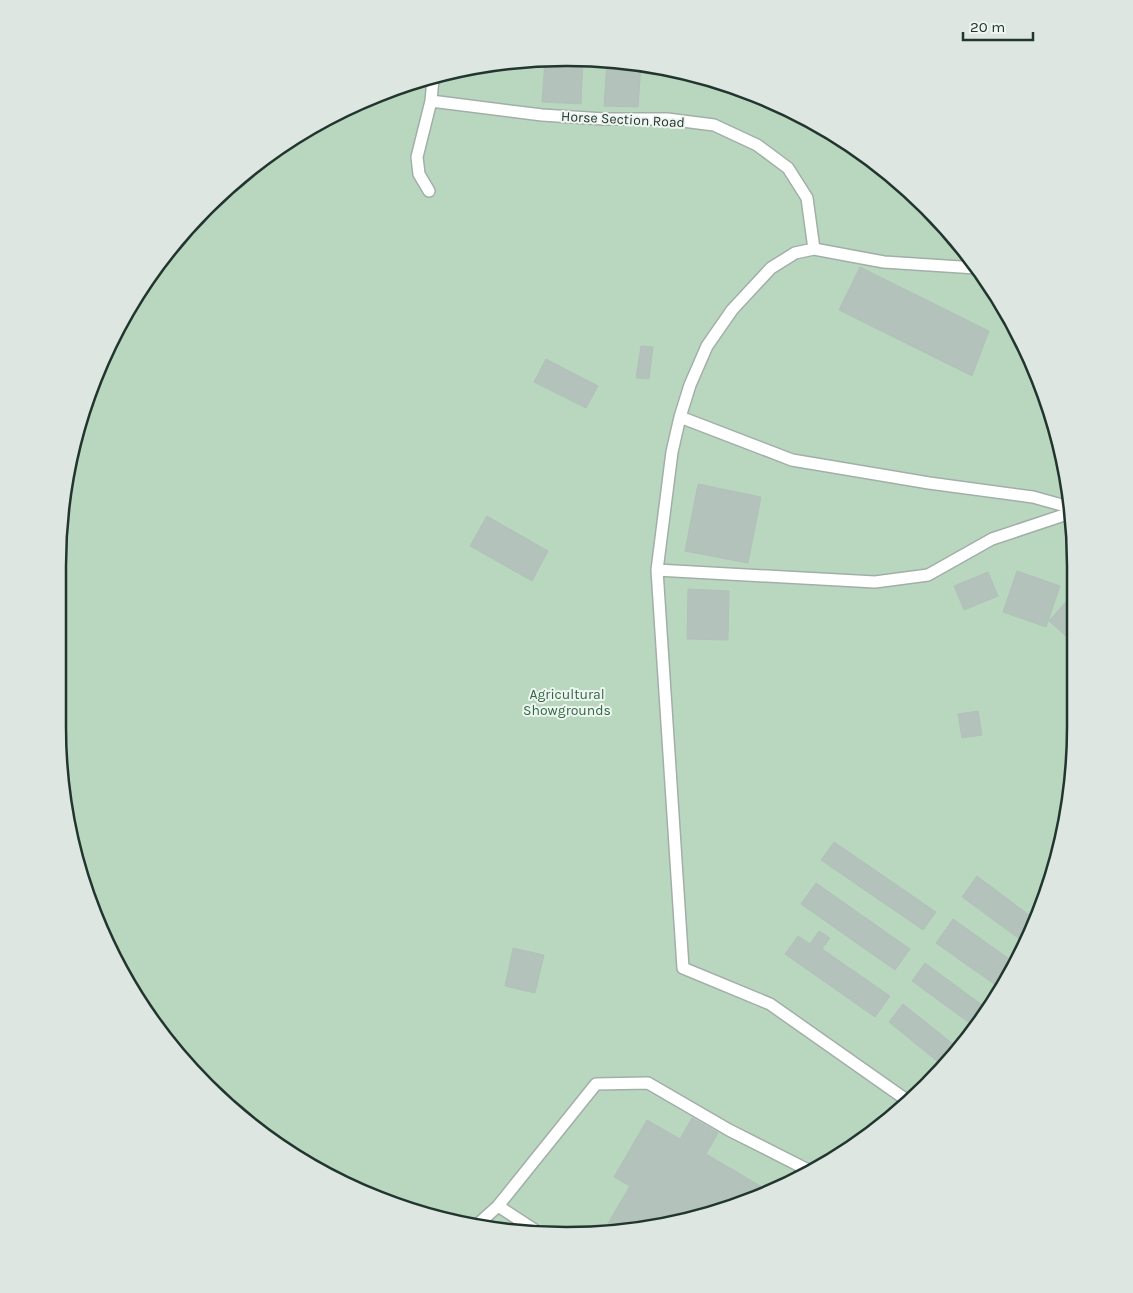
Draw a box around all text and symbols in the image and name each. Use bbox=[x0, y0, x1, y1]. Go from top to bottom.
scale bar bbox=[963, 10, 1033, 42]
text: 20 m bbox=[970, 18, 1005, 36]
street label: Horse Section Road bbox=[561, 108, 685, 131]
park label: Agricultural Showgrounds bbox=[523, 686, 611, 719]

